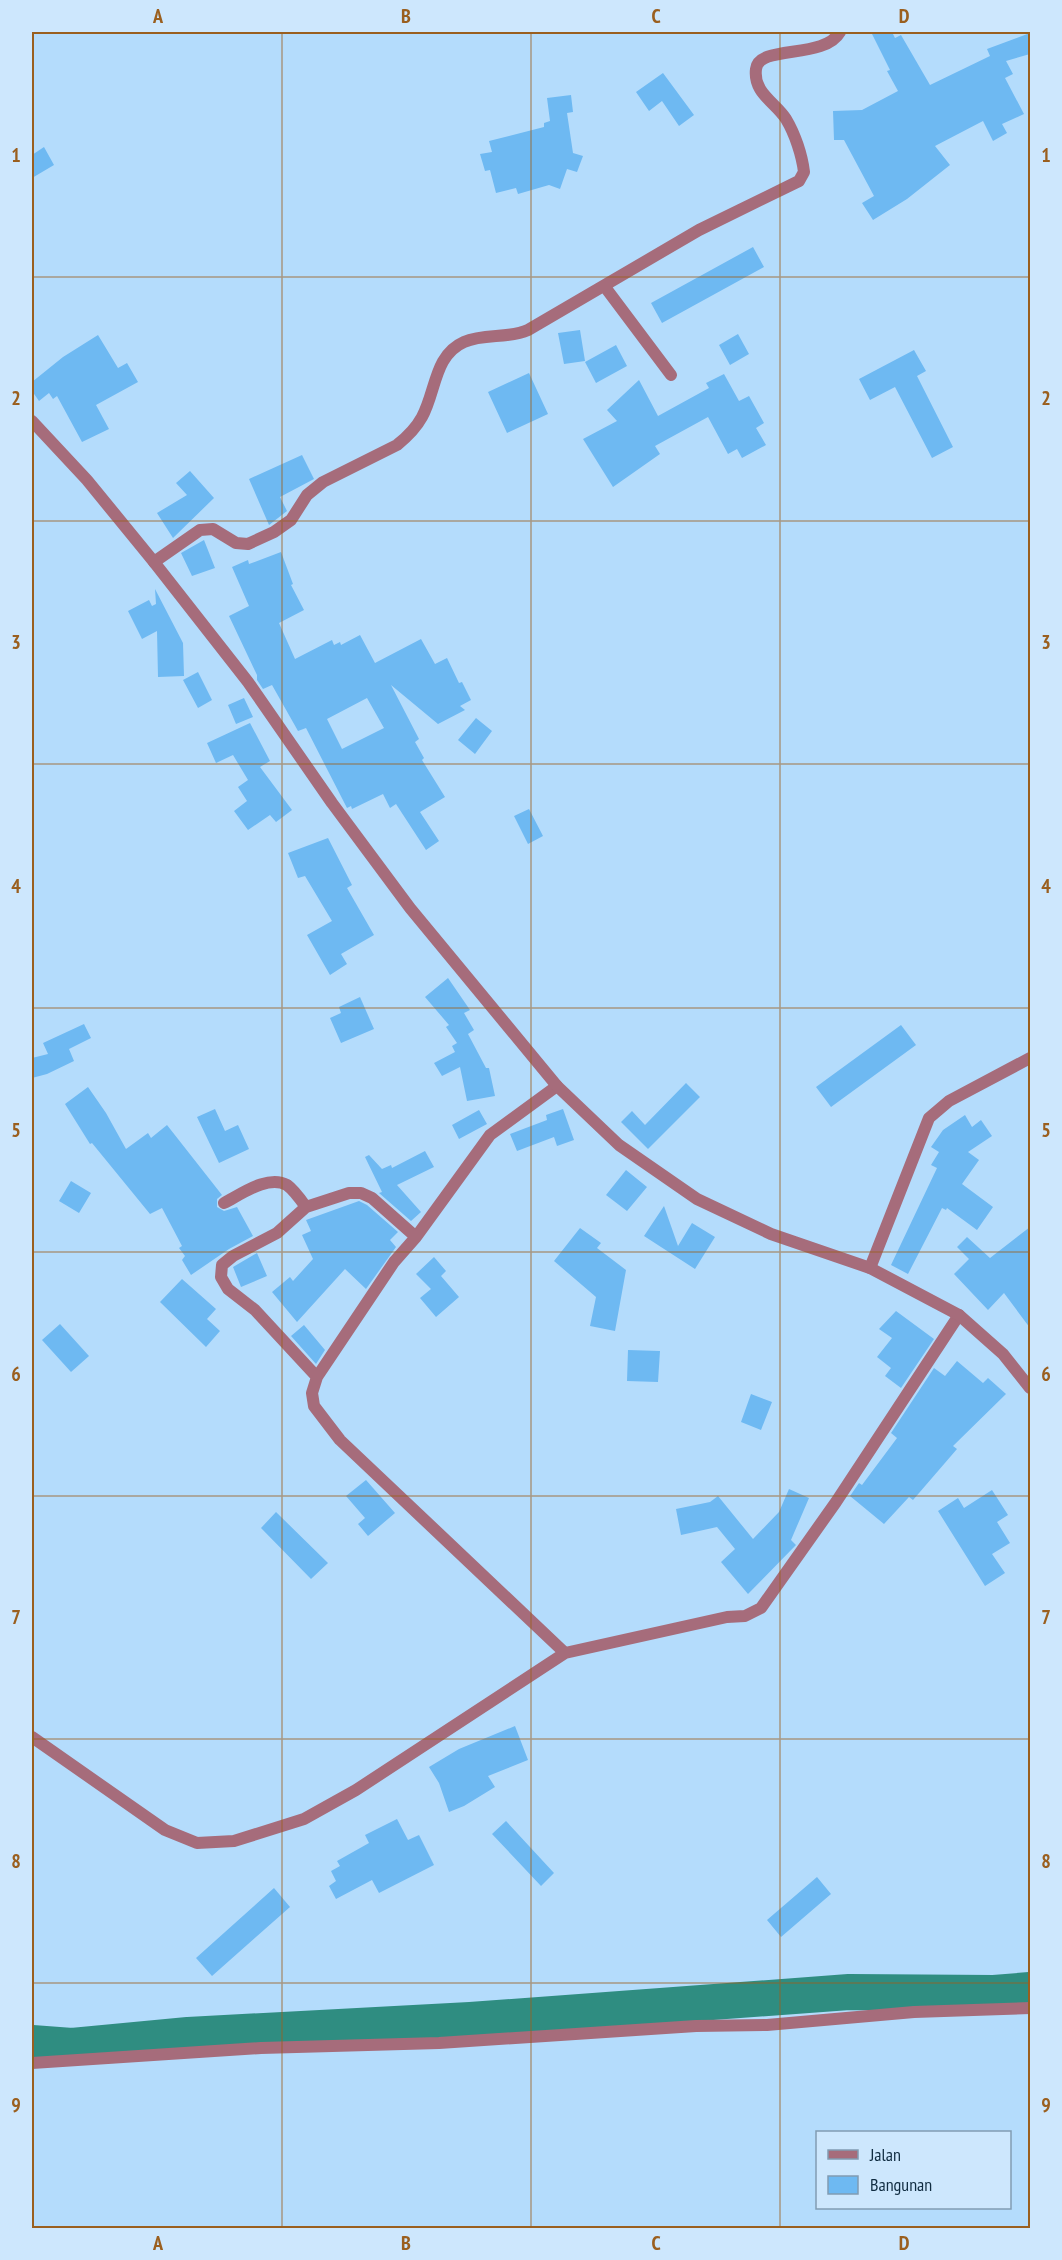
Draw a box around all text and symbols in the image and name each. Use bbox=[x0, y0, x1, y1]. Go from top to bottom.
text: A bbox=[152, 3, 164, 29]
text: B bbox=[401, 3, 411, 29]
text: C bbox=[651, 3, 661, 29]
text: D bbox=[899, 3, 910, 29]
text: 1 bbox=[11, 142, 21, 168]
text: 1 bbox=[1041, 142, 1051, 168]
text: 2 bbox=[11, 385, 21, 411]
text: 2 bbox=[1041, 385, 1051, 411]
text: 3 bbox=[11, 629, 21, 655]
text: 3 bbox=[1041, 629, 1051, 655]
text: 4 bbox=[11, 873, 21, 899]
text: 4 bbox=[1041, 873, 1051, 899]
text: 5 bbox=[11, 1117, 21, 1143]
text: 5 bbox=[1041, 1117, 1051, 1143]
text: 6 bbox=[11, 1361, 21, 1387]
text: 6 bbox=[1041, 1361, 1051, 1387]
text: 7 bbox=[11, 1604, 21, 1630]
text: 7 bbox=[1041, 1604, 1051, 1630]
text: 8 bbox=[11, 1848, 21, 1874]
text: 8 bbox=[1041, 1848, 1051, 1874]
text: 9 bbox=[11, 2092, 21, 2118]
text: 9 bbox=[1041, 2092, 1051, 2118]
legend bbox=[816, 2131, 1011, 2209]
text: Jalan bbox=[869, 2143, 901, 2166]
text: Bangunan bbox=[870, 2173, 932, 2196]
text: A bbox=[152, 2230, 164, 2256]
text: B bbox=[401, 2230, 411, 2256]
text: C bbox=[651, 2230, 661, 2256]
text: D bbox=[899, 2230, 910, 2256]

